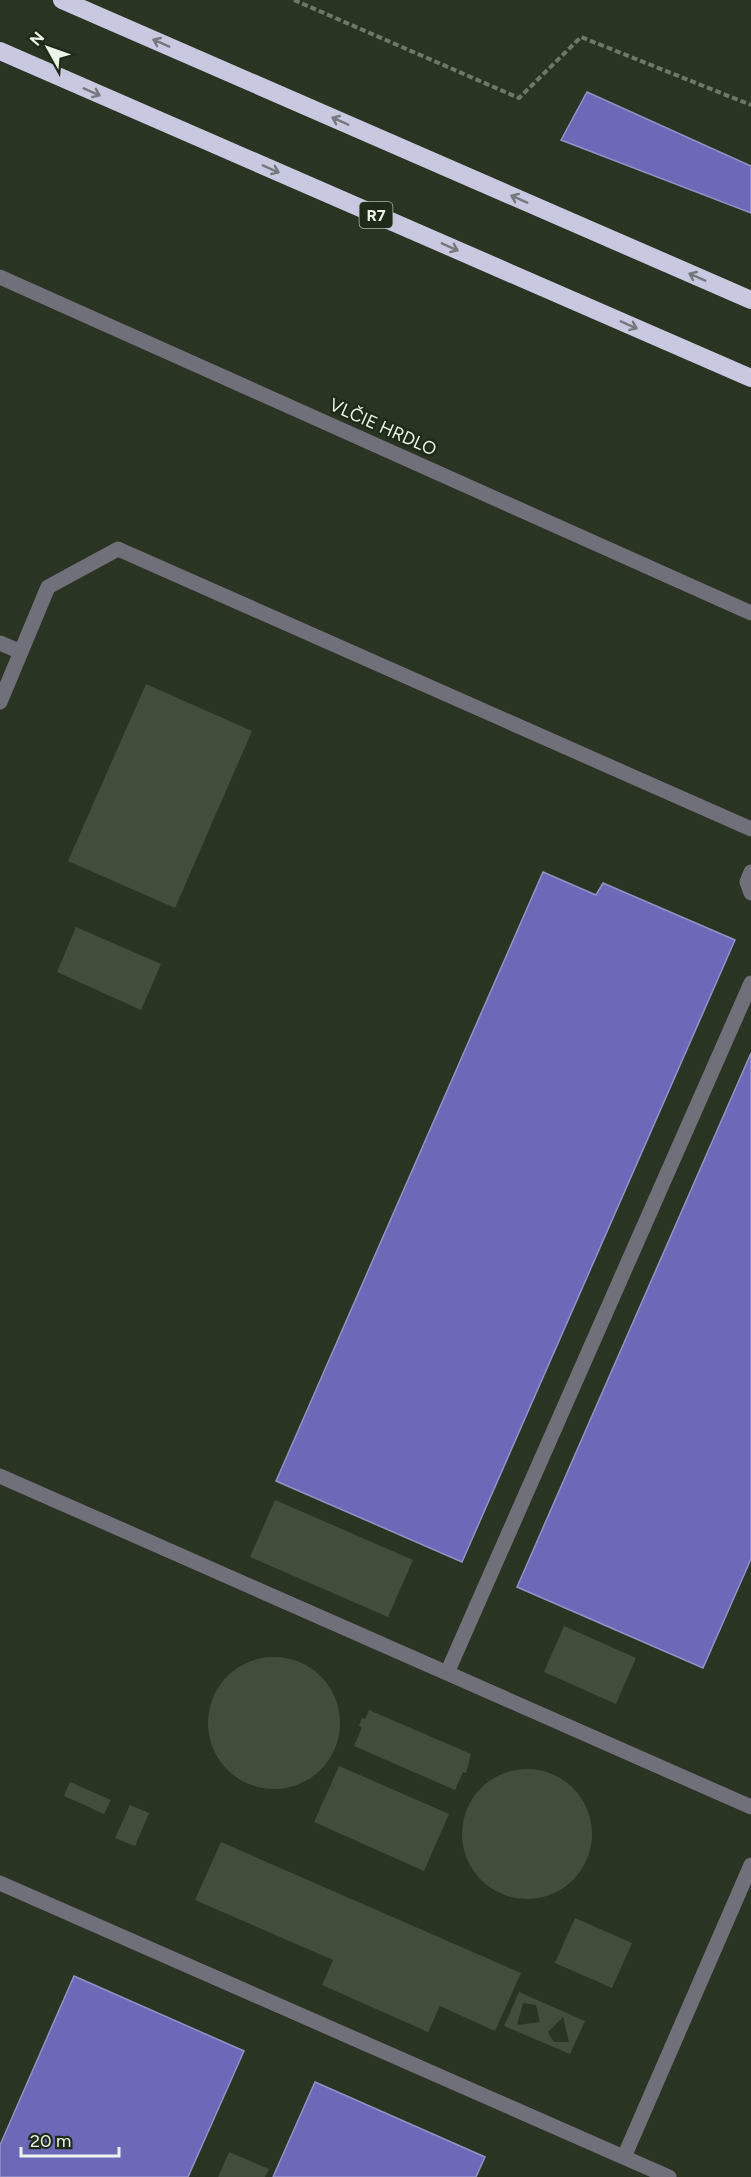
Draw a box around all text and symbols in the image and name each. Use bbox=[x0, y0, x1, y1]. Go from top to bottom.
north arrow bbox=[18, 18, 78, 78]
text: N bbox=[26, 28, 48, 50]
one-way arrow bbox=[152, 37, 171, 48]
one-way arrow bbox=[83, 86, 101, 98]
one-way arrow bbox=[331, 115, 349, 126]
one-way arrow bbox=[262, 165, 280, 176]
one-way arrow bbox=[510, 193, 528, 204]
road number: R7 bbox=[360, 202, 392, 228]
one-way arrow bbox=[440, 242, 458, 253]
one-way arrow bbox=[689, 270, 707, 282]
one-way arrow bbox=[619, 320, 637, 331]
street label: VLČIE HRDLO bbox=[326, 394, 440, 460]
scale bar bbox=[21, 2120, 118, 2158]
text: 20 m bbox=[30, 2130, 71, 2152]

